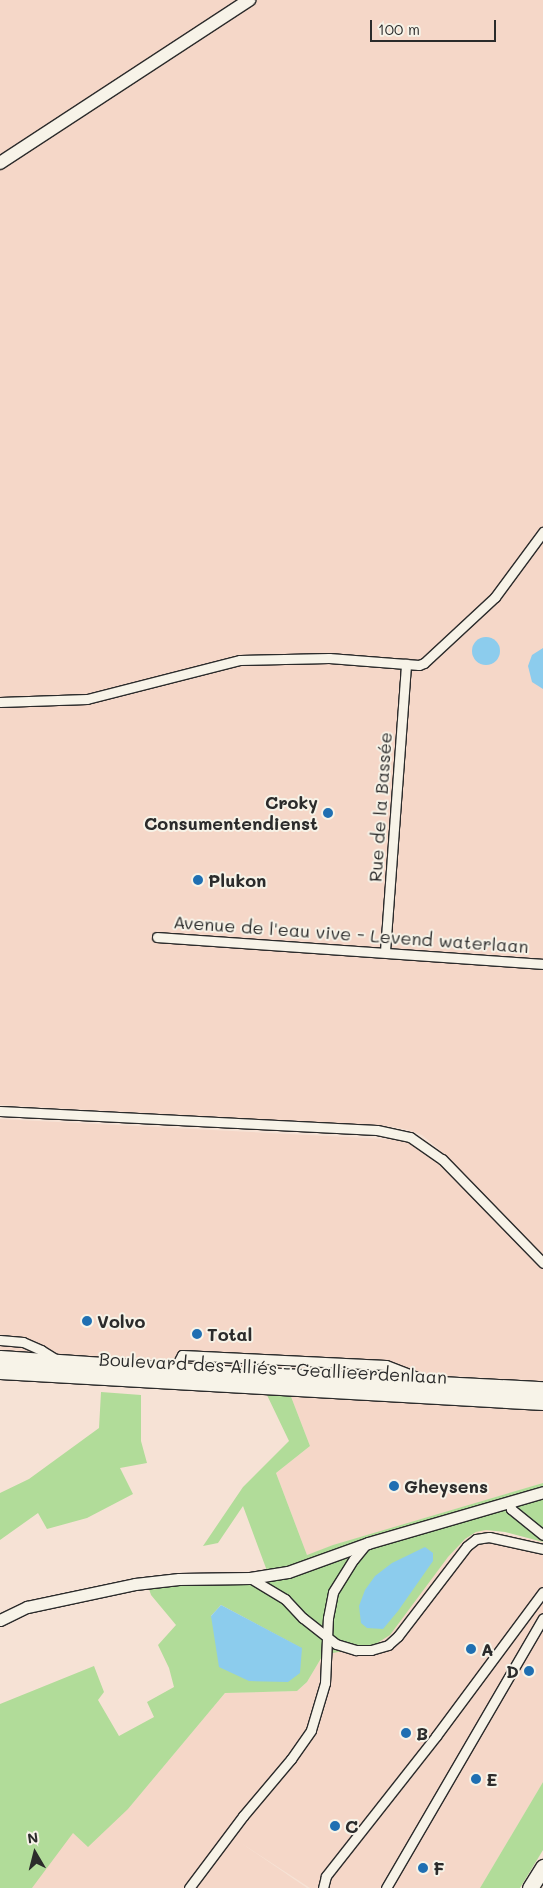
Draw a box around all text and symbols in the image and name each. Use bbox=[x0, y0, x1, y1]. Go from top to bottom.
scale bar bbox=[373, 10, 499, 42]
text: 100 m bbox=[378, 19, 420, 39]
street label: Rue de la Bassée bbox=[364, 731, 396, 883]
place label: Croky Consumentendienst bbox=[144, 792, 318, 834]
marker: Croky Consumentendienst bbox=[322, 807, 334, 819]
place label: Plukon bbox=[208, 869, 266, 891]
marker: Plukon bbox=[192, 874, 204, 886]
street label: Avenue de l'eau vive - Levend waterlaan bbox=[173, 911, 529, 957]
place label: Volvo bbox=[97, 1310, 145, 1332]
marker: Volvo bbox=[81, 1315, 93, 1327]
place label: Total bbox=[207, 1323, 252, 1345]
marker: Total bbox=[191, 1328, 203, 1340]
street label: Boulevard des Alliés - Geallieerdenlaan bbox=[98, 1348, 448, 1388]
place label: Gheysens bbox=[404, 1475, 488, 1497]
marker: Gheysens bbox=[388, 1480, 400, 1492]
place label: A bbox=[481, 1638, 494, 1660]
marker: A bbox=[465, 1643, 477, 1655]
place label: D bbox=[506, 1660, 519, 1682]
marker: D bbox=[523, 1665, 535, 1677]
place label: B bbox=[416, 1722, 428, 1744]
marker: B bbox=[400, 1727, 412, 1739]
place label: E bbox=[486, 1768, 498, 1790]
marker: E bbox=[470, 1773, 482, 1785]
place label: C bbox=[345, 1815, 358, 1837]
marker: C bbox=[329, 1820, 341, 1832]
north arrow bbox=[10, 1828, 60, 1878]
text: N bbox=[26, 1828, 39, 1848]
place label: F bbox=[433, 1857, 445, 1879]
marker: F bbox=[417, 1862, 429, 1874]

